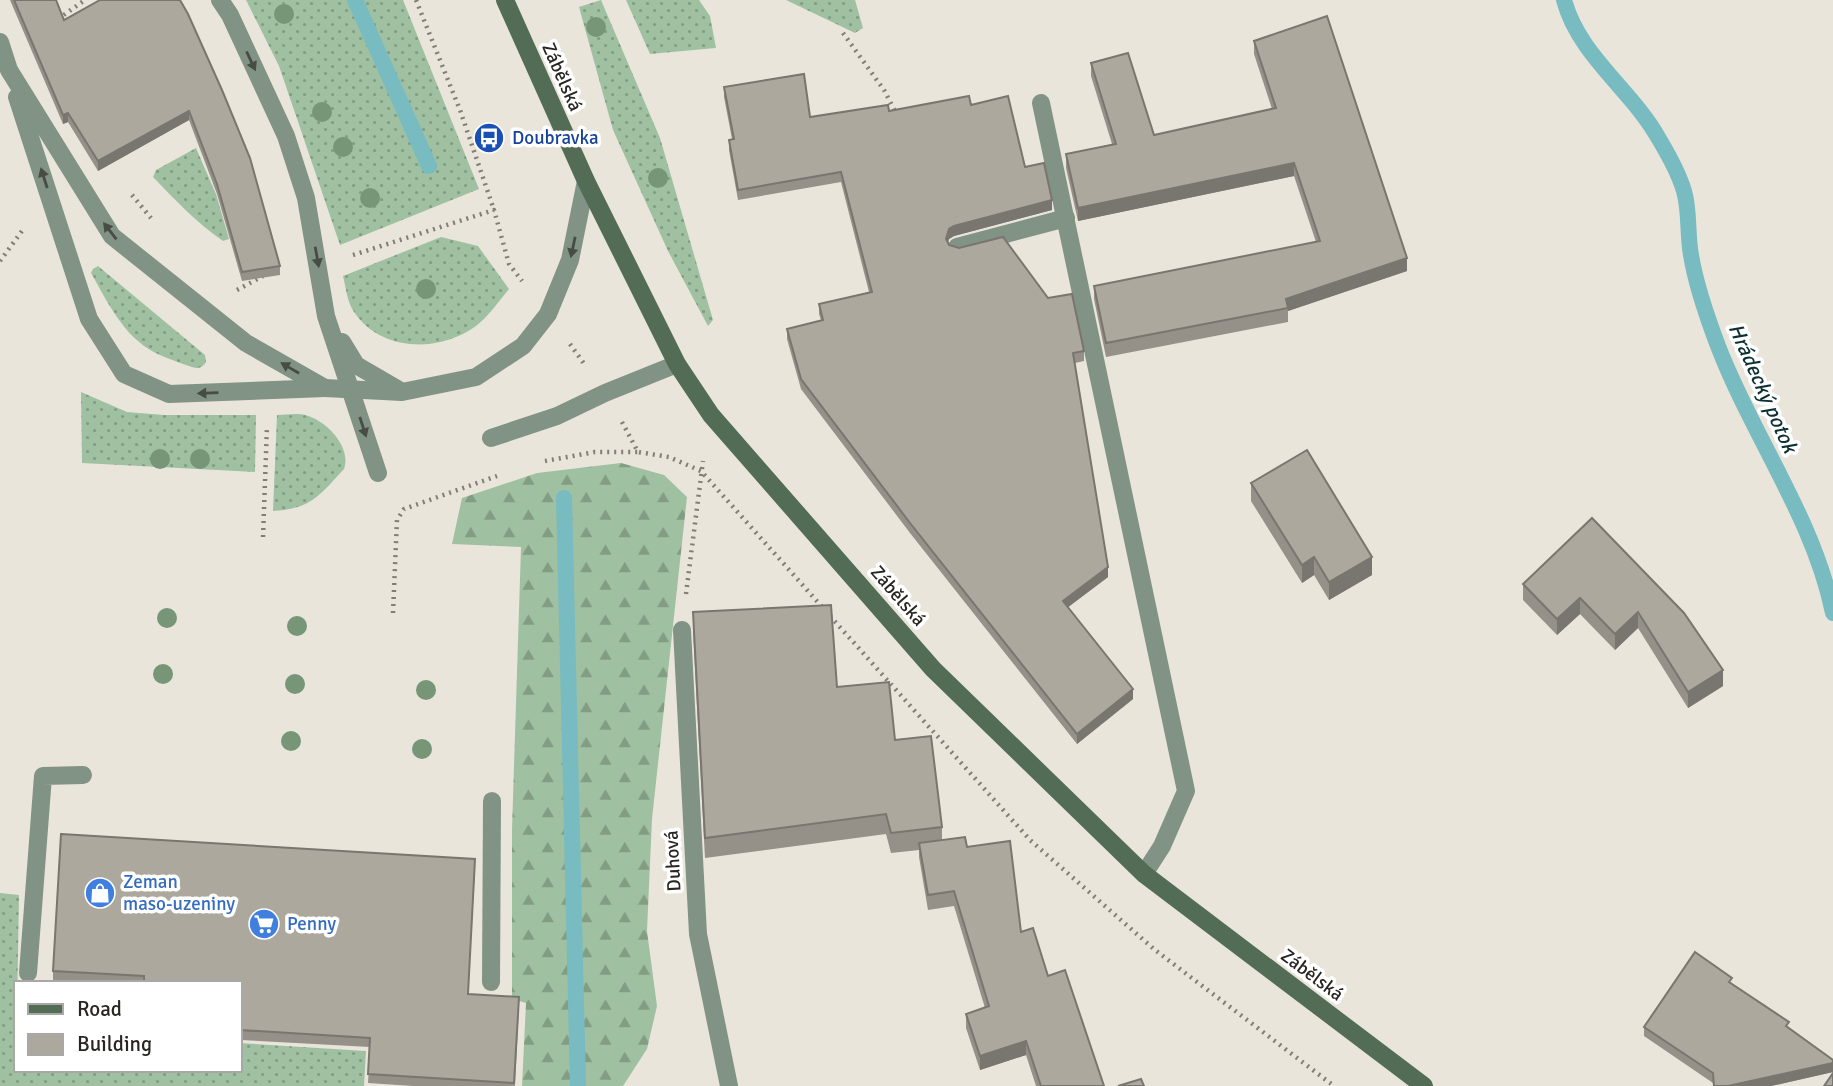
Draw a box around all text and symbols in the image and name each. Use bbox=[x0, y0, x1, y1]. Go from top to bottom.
street label: Zábělská bbox=[536, 39, 588, 115]
one-way arrow bbox=[245, 51, 257, 71]
bus stop icon: Doubravka bbox=[472, 121, 506, 155]
place label: Doubravka bbox=[512, 126, 599, 150]
one-way arrow bbox=[38, 168, 48, 189]
one-way arrow bbox=[103, 223, 118, 241]
one-way arrow bbox=[567, 236, 578, 258]
one-way arrow bbox=[312, 246, 323, 268]
water label: Hrádecký potok bbox=[1723, 319, 1804, 459]
one-way arrow bbox=[281, 362, 300, 374]
one-way arrow bbox=[197, 387, 219, 398]
one-way arrow bbox=[358, 417, 369, 438]
street label: Zábělská bbox=[865, 561, 931, 631]
street label: Duhová bbox=[659, 830, 687, 892]
place label: Zeman maso-uzeniny bbox=[123, 870, 235, 916]
shop icon: Zeman maso-uzeniny bbox=[83, 876, 117, 910]
supermarket icon: Penny bbox=[247, 907, 281, 941]
place label: Penny bbox=[287, 912, 336, 936]
street label: Zábělská bbox=[1276, 944, 1348, 1006]
legend bbox=[14, 981, 242, 1072]
text: Road bbox=[77, 996, 122, 1022]
text: Building bbox=[77, 1031, 152, 1057]

